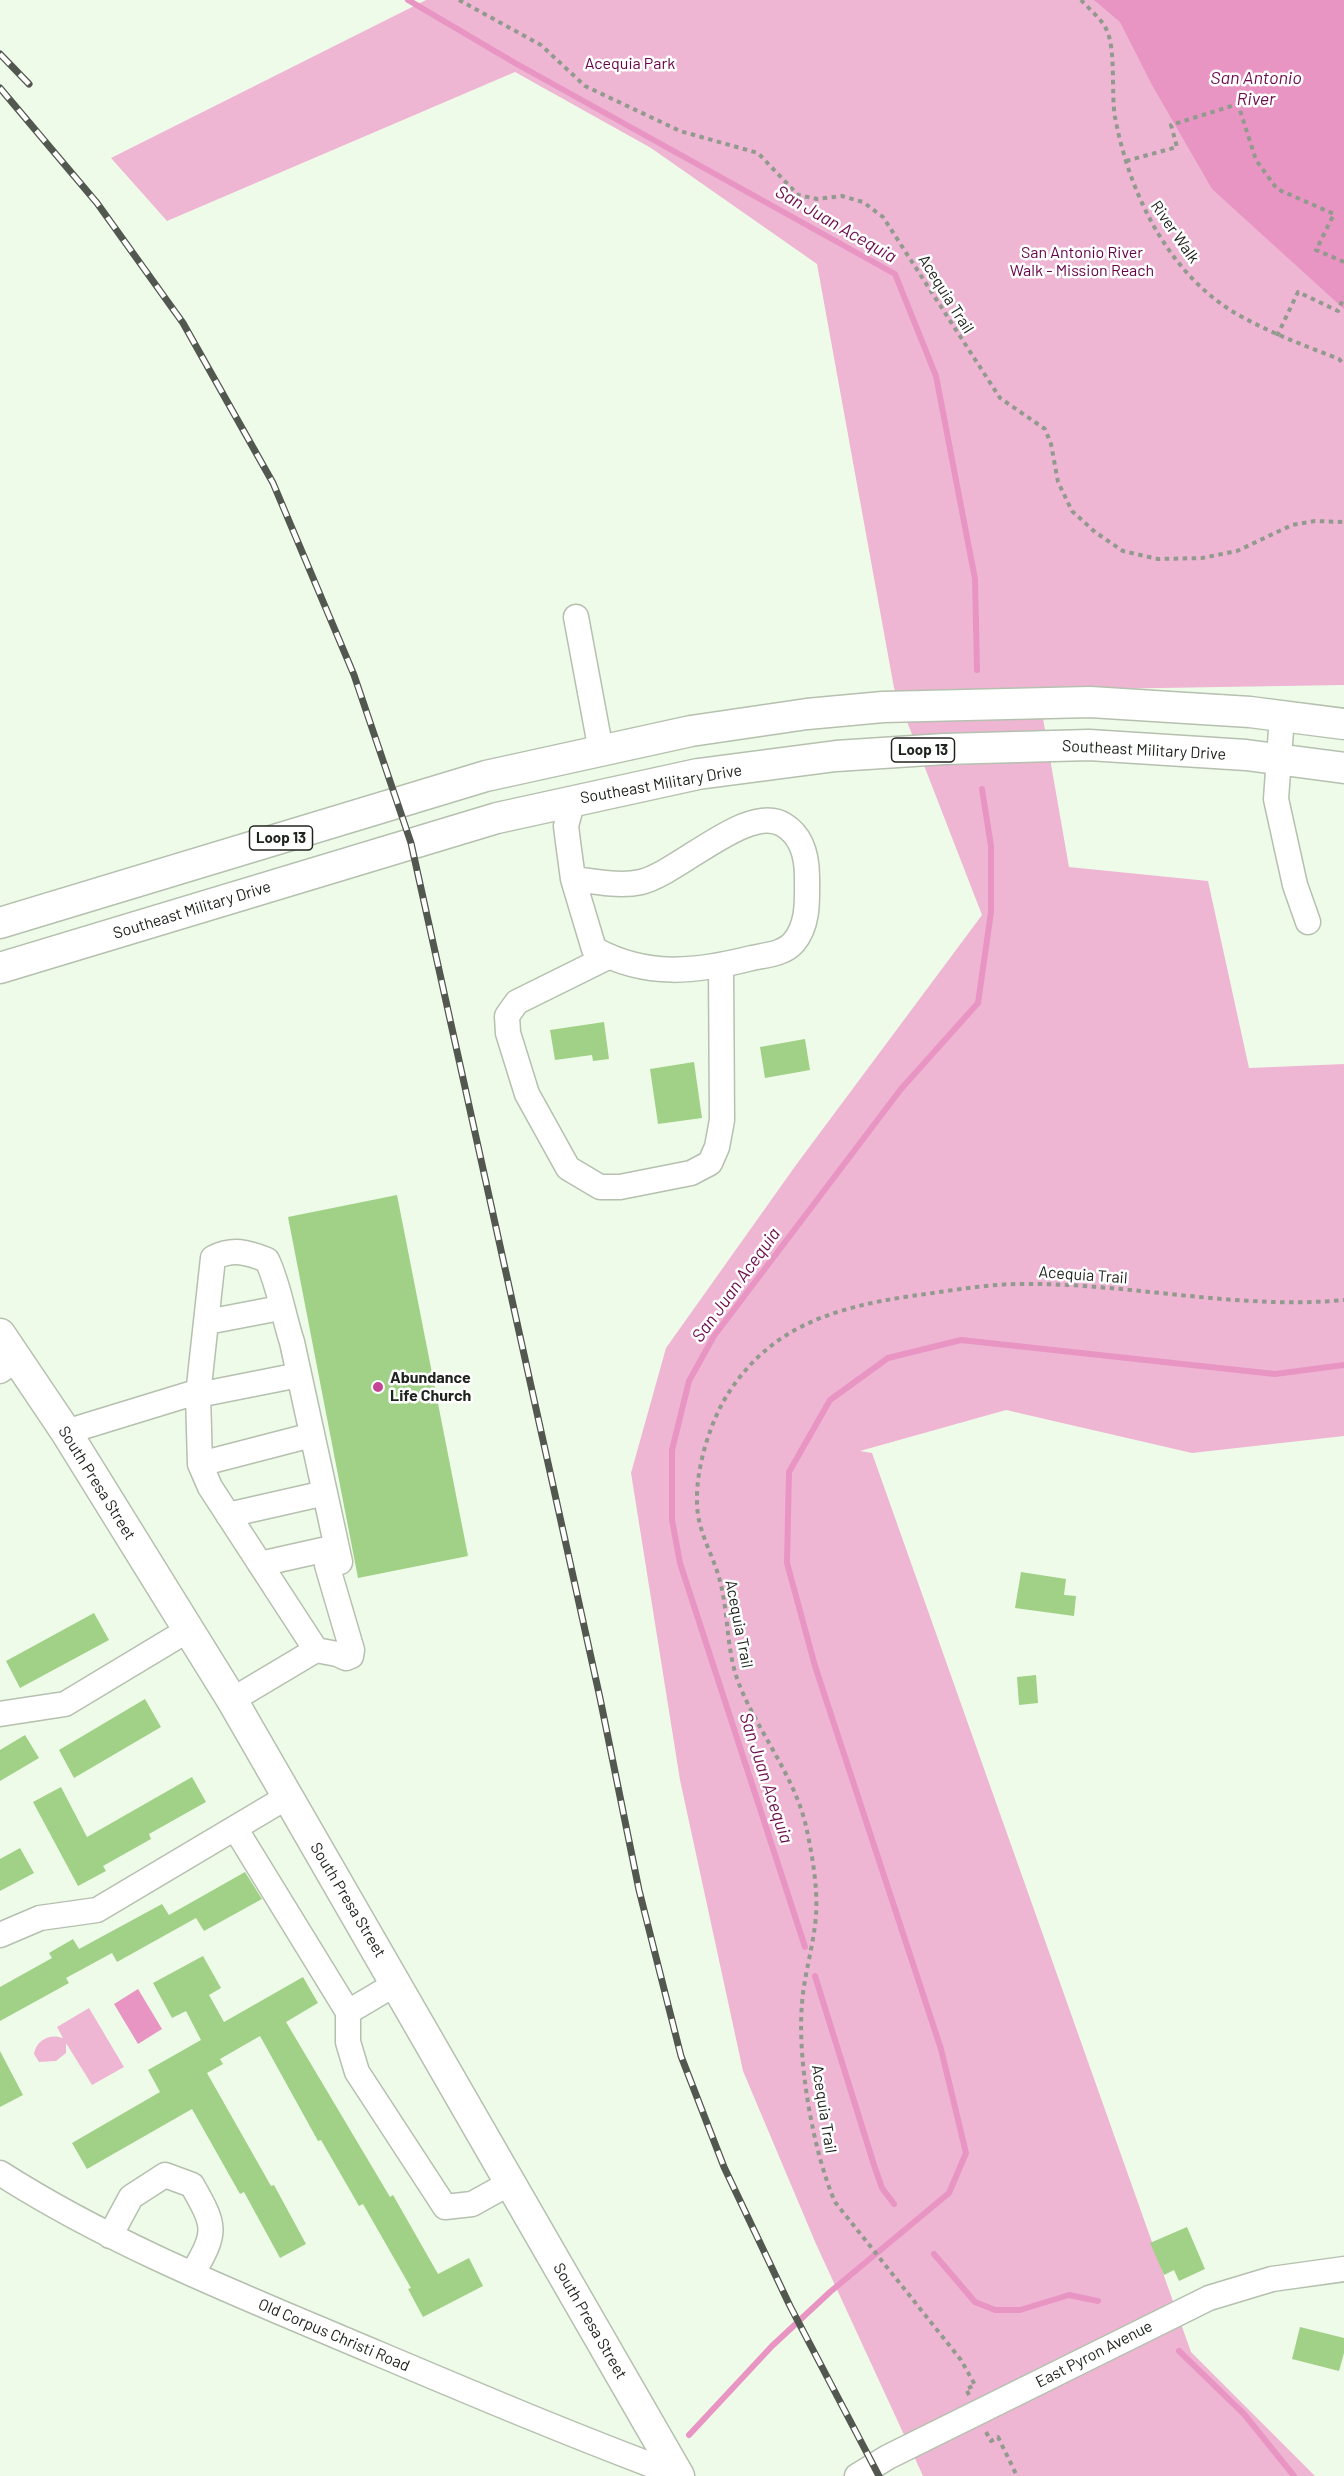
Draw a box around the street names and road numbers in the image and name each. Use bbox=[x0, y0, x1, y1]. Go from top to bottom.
street label: River Walk bbox=[1147, 197, 1203, 267]
street label: Acequia Trail bbox=[914, 251, 978, 337]
street label: Southeast Military Drive bbox=[1062, 736, 1226, 764]
road number: Loop 13 bbox=[892, 738, 954, 762]
street label: Southeast Military Drive bbox=[579, 760, 743, 808]
road number: Loop 13 bbox=[250, 826, 312, 850]
street label: Southeast Military Drive bbox=[111, 877, 273, 943]
street label: Acequia Trail bbox=[1038, 1262, 1128, 1288]
street label: South Presa Street bbox=[54, 1423, 140, 1543]
street label: Acequia Trail bbox=[721, 1578, 757, 1670]
street label: South Presa Street bbox=[306, 1839, 390, 1961]
street label: Acequia Trail bbox=[808, 2063, 840, 2155]
street label: South Presa Street bbox=[549, 2260, 631, 2382]
street label: Old Corpus Christi Road bbox=[255, 2294, 413, 2376]
street label: East Pyron Avenue bbox=[1032, 2316, 1156, 2392]

